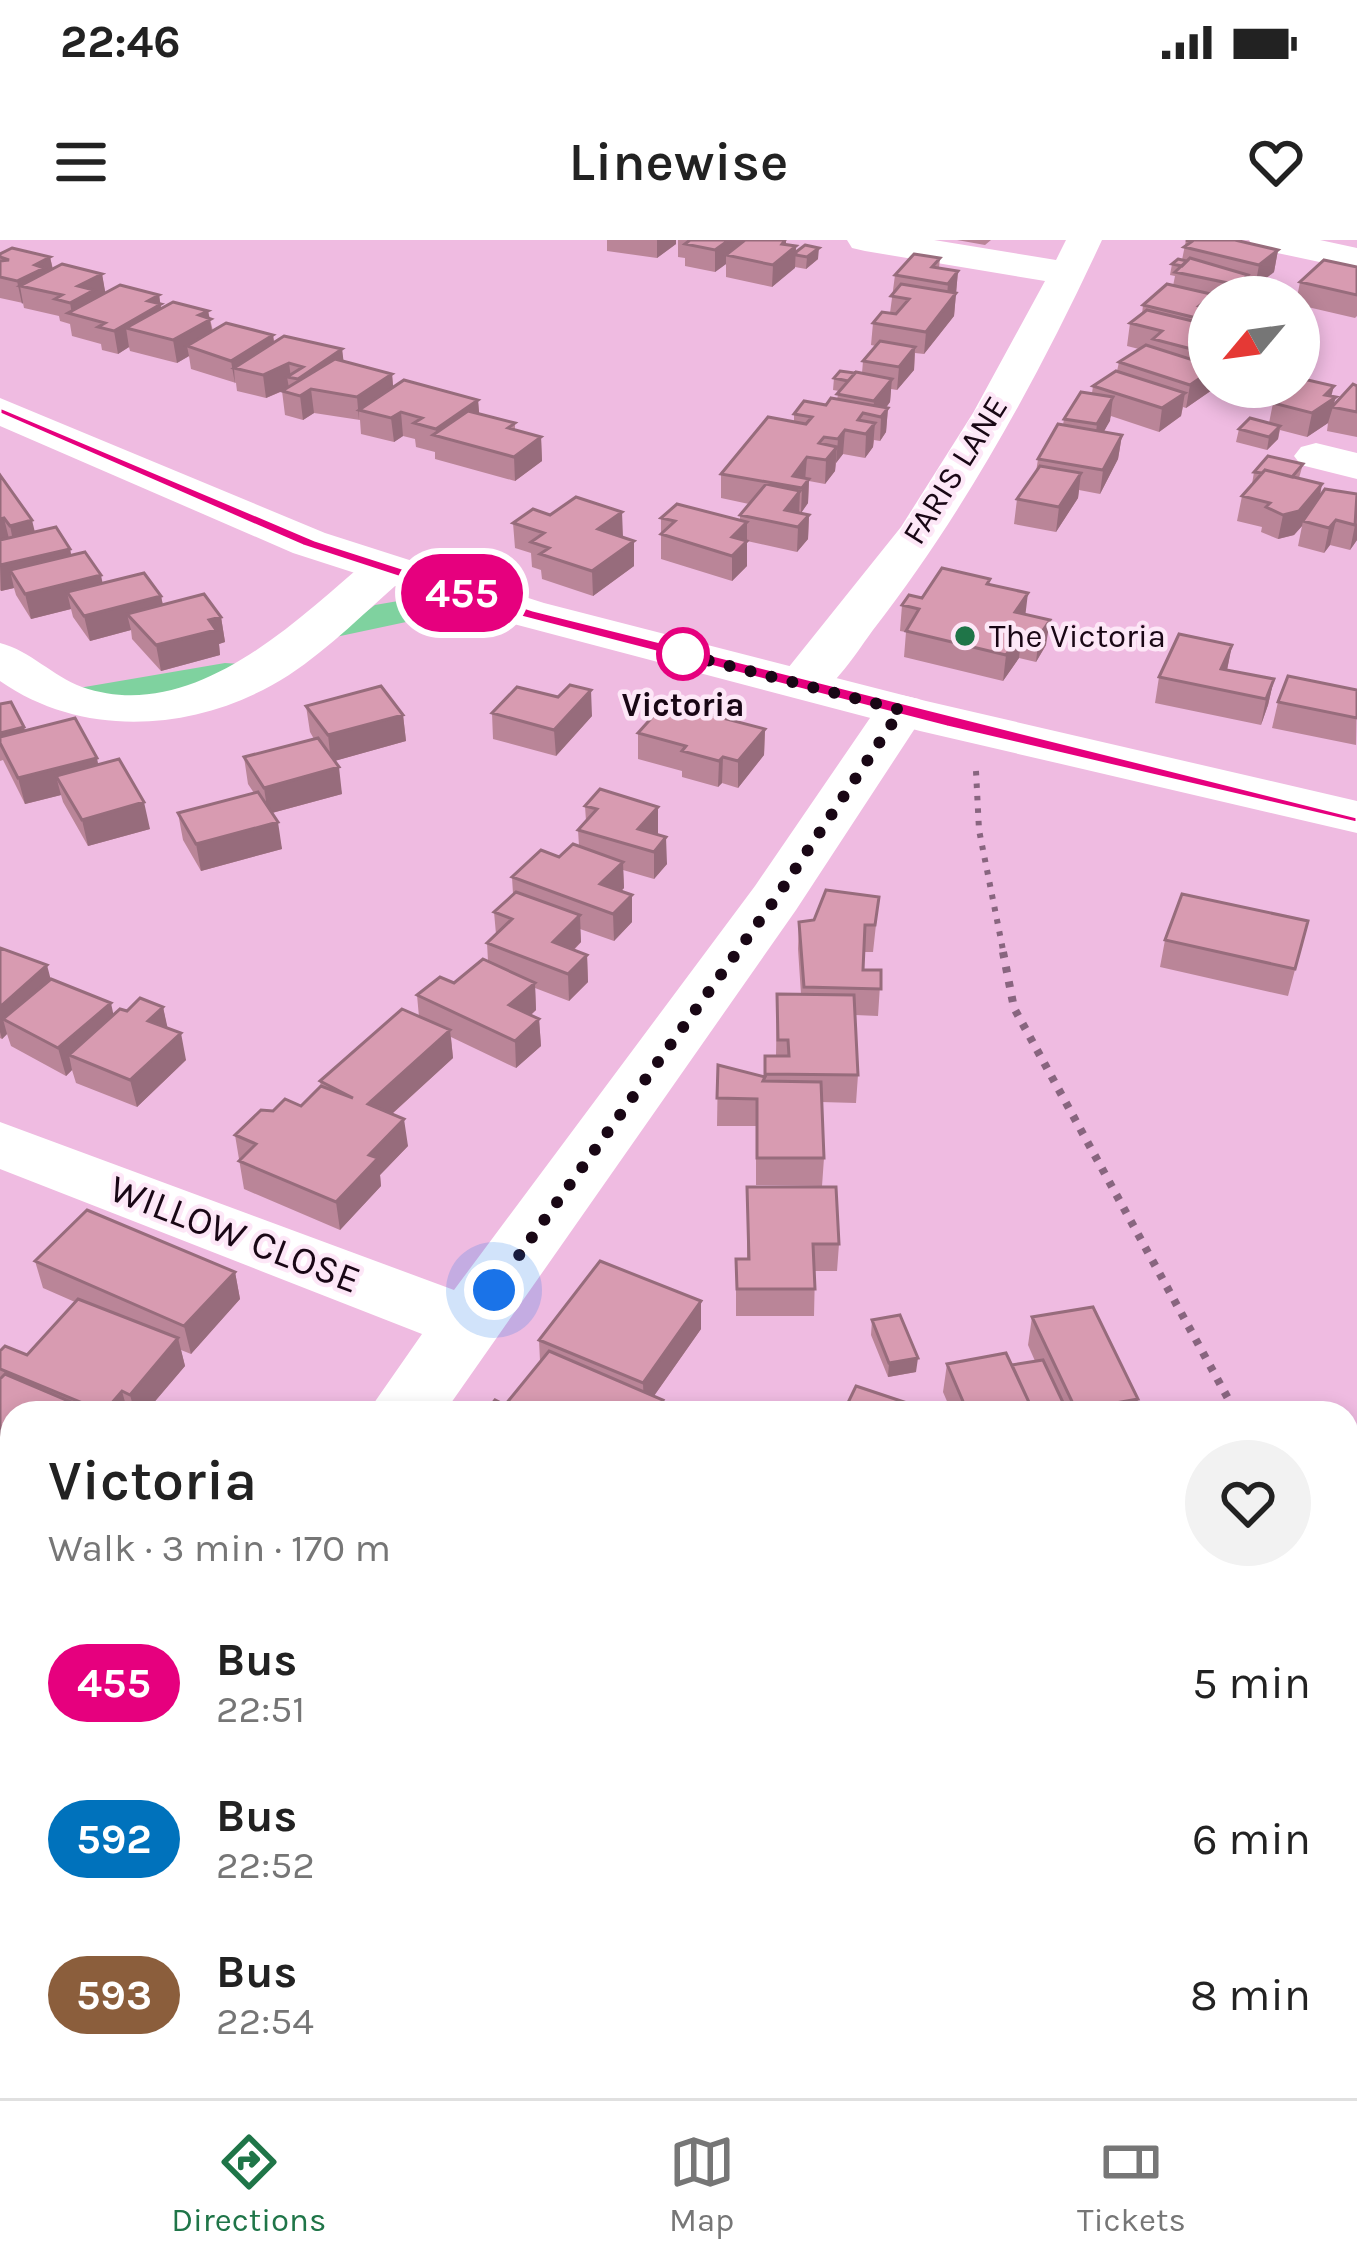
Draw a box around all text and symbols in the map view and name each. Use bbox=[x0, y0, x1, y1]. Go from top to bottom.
text: 22:46 bbox=[60, 16, 181, 68]
icon: menu bbox=[48, 129, 114, 195]
icon: heart bbox=[1243, 129, 1309, 195]
text: Linewise bbox=[569, 130, 788, 194]
north arrow bbox=[1188, 276, 1320, 408]
map controls bbox=[1188, 276, 1320, 408]
street label: FARIS LANE bbox=[895, 389, 1015, 551]
line badge: 455 bbox=[393, 554, 531, 632]
text: 455 bbox=[425, 568, 499, 618]
place label: The Victoria bbox=[989, 617, 1166, 655]
marker: The Victoria bbox=[952, 623, 978, 649]
marker: Victoria bbox=[658, 629, 708, 679]
place label: Victoria bbox=[622, 686, 744, 724]
street label: WILLOW CLOSE bbox=[103, 1165, 367, 1303]
your location bbox=[464, 1260, 524, 1320]
button: heart bbox=[1185, 1440, 1311, 1566]
text: Victoria bbox=[48, 1447, 257, 1513]
text: Walk · 3 min · 170 m bbox=[48, 1525, 391, 1571]
text: Bus bbox=[216, 1634, 297, 1686]
text: 5 min bbox=[1192, 1657, 1311, 1709]
text: 455 bbox=[77, 1658, 151, 1708]
text: 22:51 bbox=[216, 1686, 305, 1732]
text: Bus bbox=[216, 1790, 297, 1842]
text: 6 min bbox=[1192, 1813, 1311, 1865]
text: 592 bbox=[76, 1814, 152, 1864]
text: 22:52 bbox=[216, 1842, 315, 1888]
text: Bus bbox=[216, 1946, 297, 1998]
text: 8 min bbox=[1190, 1969, 1311, 2021]
text: 593 bbox=[76, 1970, 152, 2020]
text: 22:54 bbox=[216, 1998, 314, 2044]
tab: Directions bbox=[171, 2129, 326, 2239]
tab: Map bbox=[669, 2129, 735, 2239]
tab: Tickets bbox=[1077, 2129, 1186, 2239]

